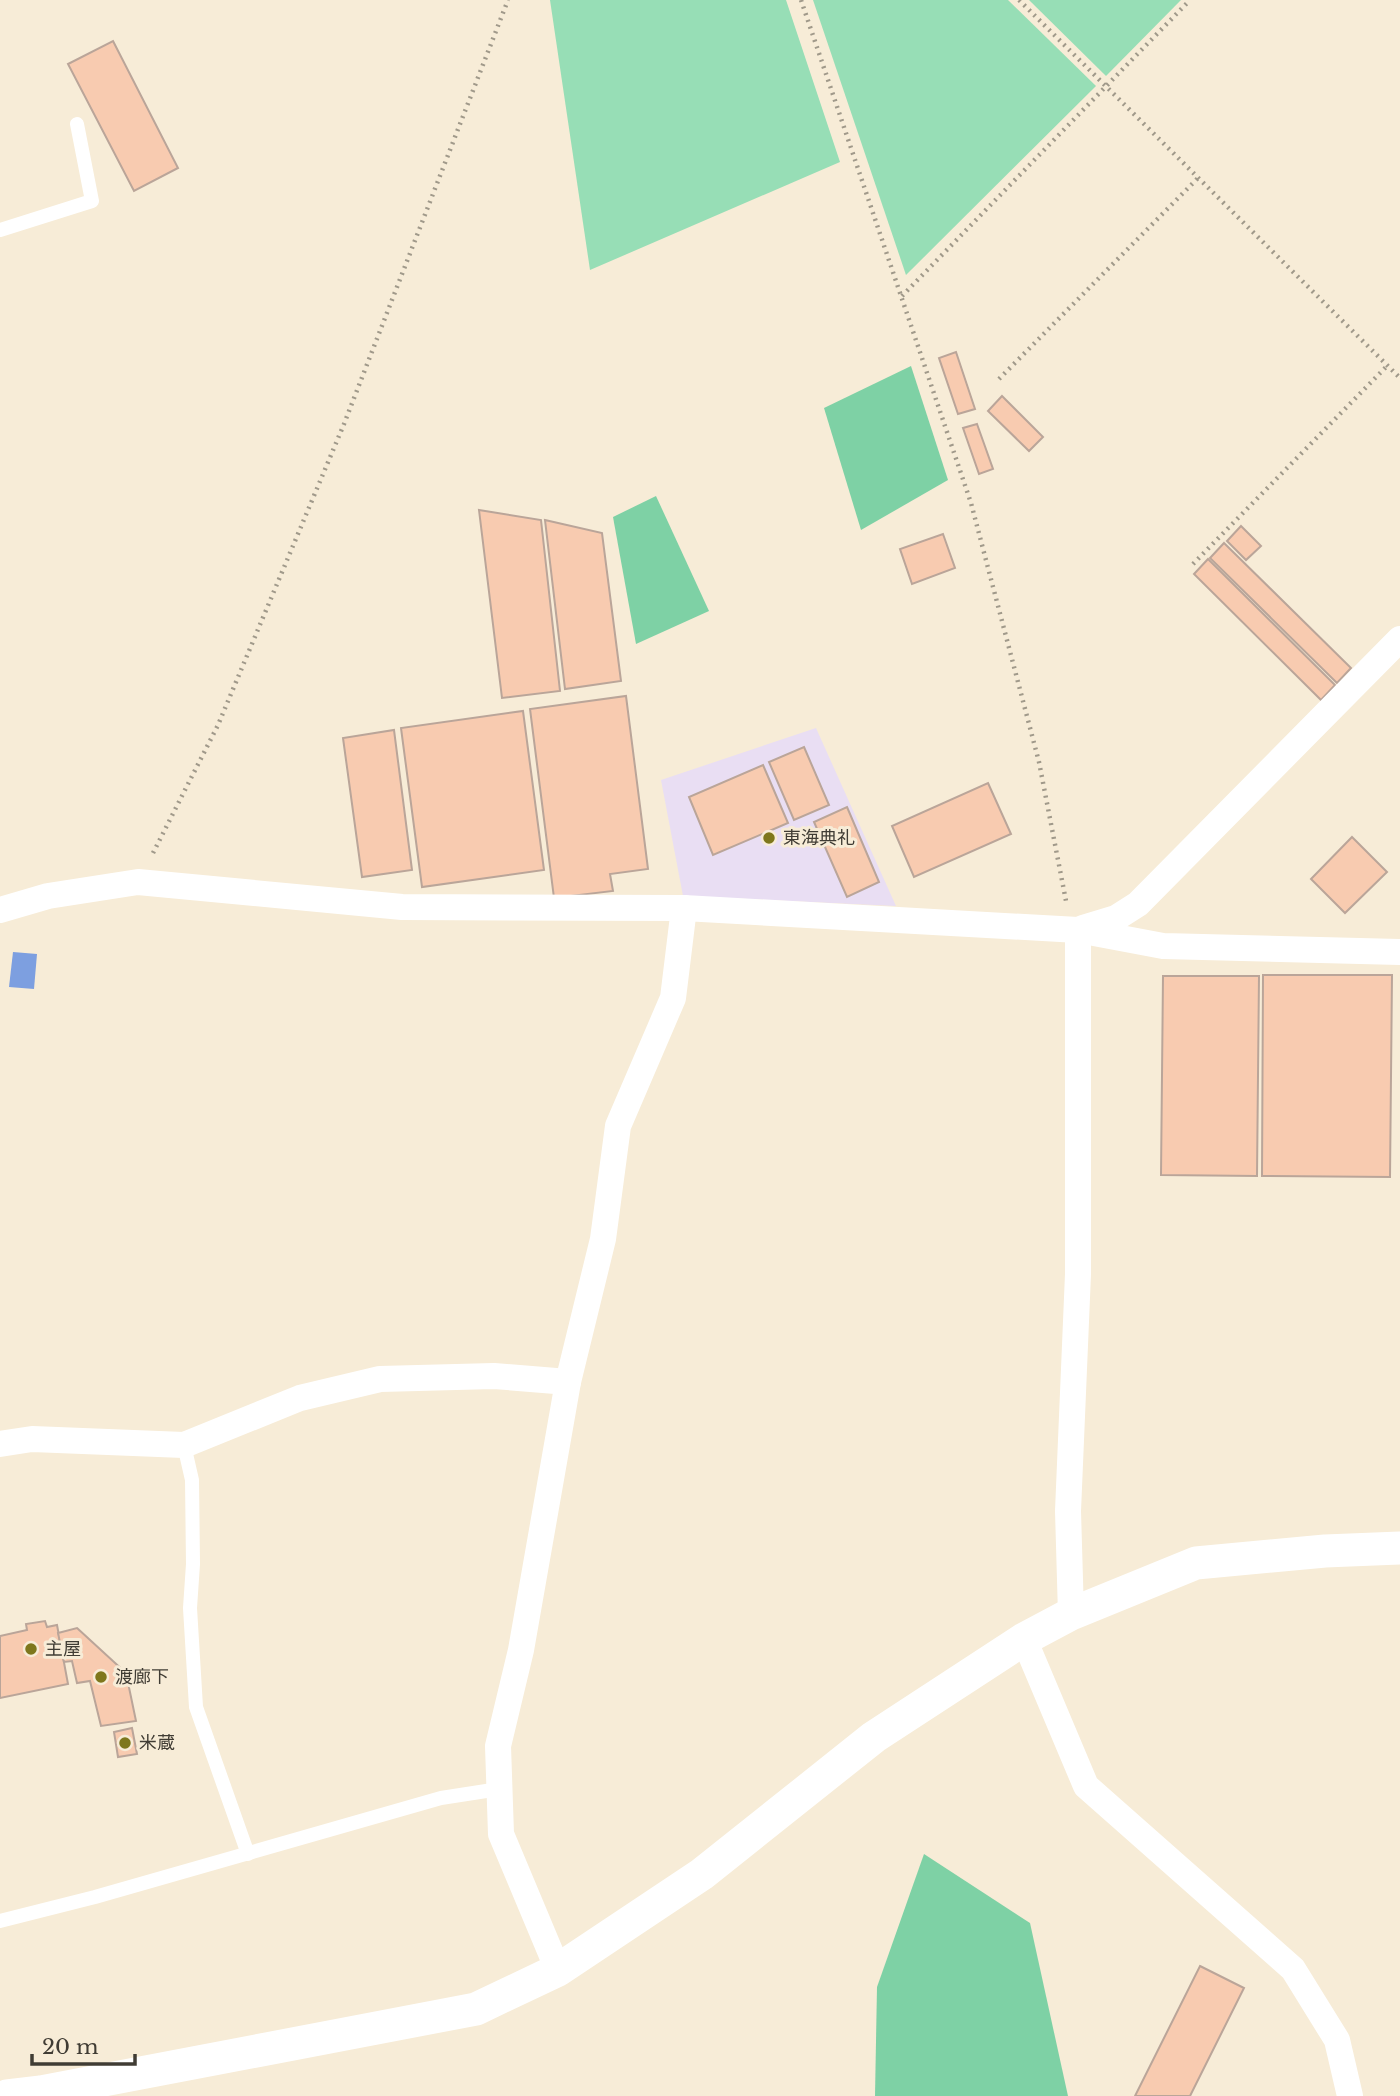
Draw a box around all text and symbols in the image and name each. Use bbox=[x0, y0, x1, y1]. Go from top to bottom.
place label: 東海典礼 bbox=[783, 827, 855, 849]
marker: 東海典礼 bbox=[761, 830, 777, 846]
place label: 主屋 bbox=[45, 1638, 81, 1660]
marker: 主屋 bbox=[23, 1641, 39, 1657]
place label: 渡廊下 bbox=[115, 1666, 169, 1688]
marker: 渡廊下 bbox=[93, 1669, 109, 1685]
place label: 米蔵 bbox=[139, 1732, 175, 1754]
marker: 米蔵 bbox=[117, 1735, 133, 1751]
scale bar bbox=[32, 2022, 135, 2066]
text: 20 m bbox=[42, 2034, 99, 2060]

